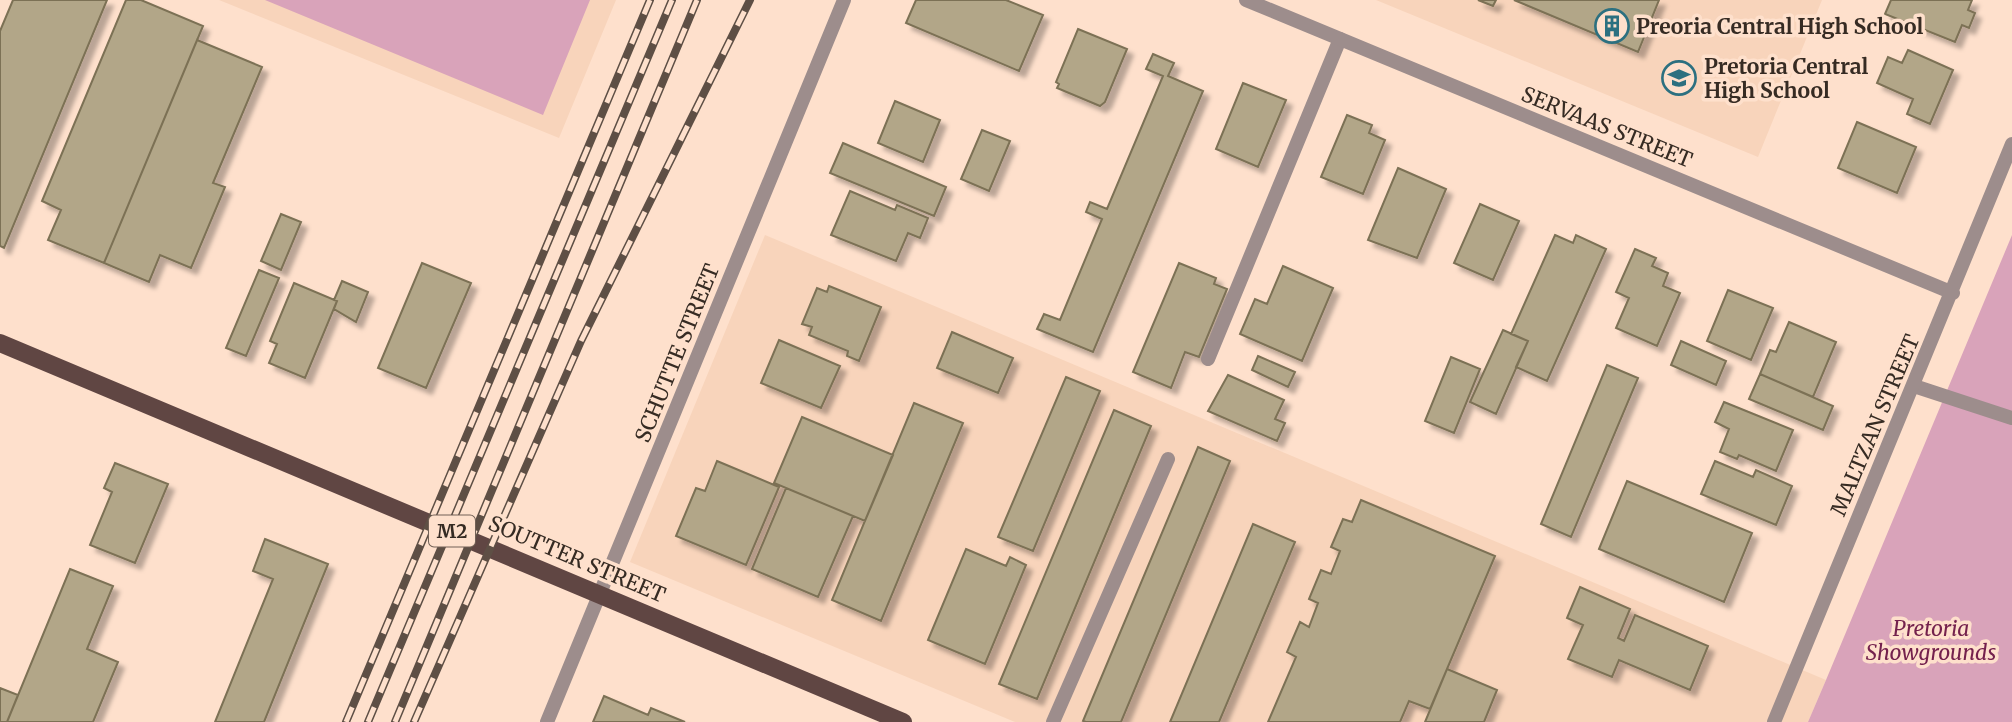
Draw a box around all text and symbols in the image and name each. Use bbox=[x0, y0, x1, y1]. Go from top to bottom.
building icon: Preoria Central High School bbox=[1593, 7, 1631, 45]
place label: Preoria Central High School bbox=[1636, 13, 1923, 40]
place label: Pretoria Central High School bbox=[1704, 53, 1868, 104]
school or university icon: Pretoria Central High School bbox=[1660, 59, 1698, 97]
street label: SERVAAS STREET bbox=[1518, 80, 1697, 174]
street label: SCHUTTE STREET bbox=[629, 259, 725, 446]
street label: MALTZAN STREET bbox=[1825, 330, 1926, 520]
street label: SOUTTER STREET bbox=[484, 510, 670, 609]
road number: M2 bbox=[429, 516, 475, 546]
park label: Pretoria Showgrounds bbox=[1866, 615, 1996, 666]

